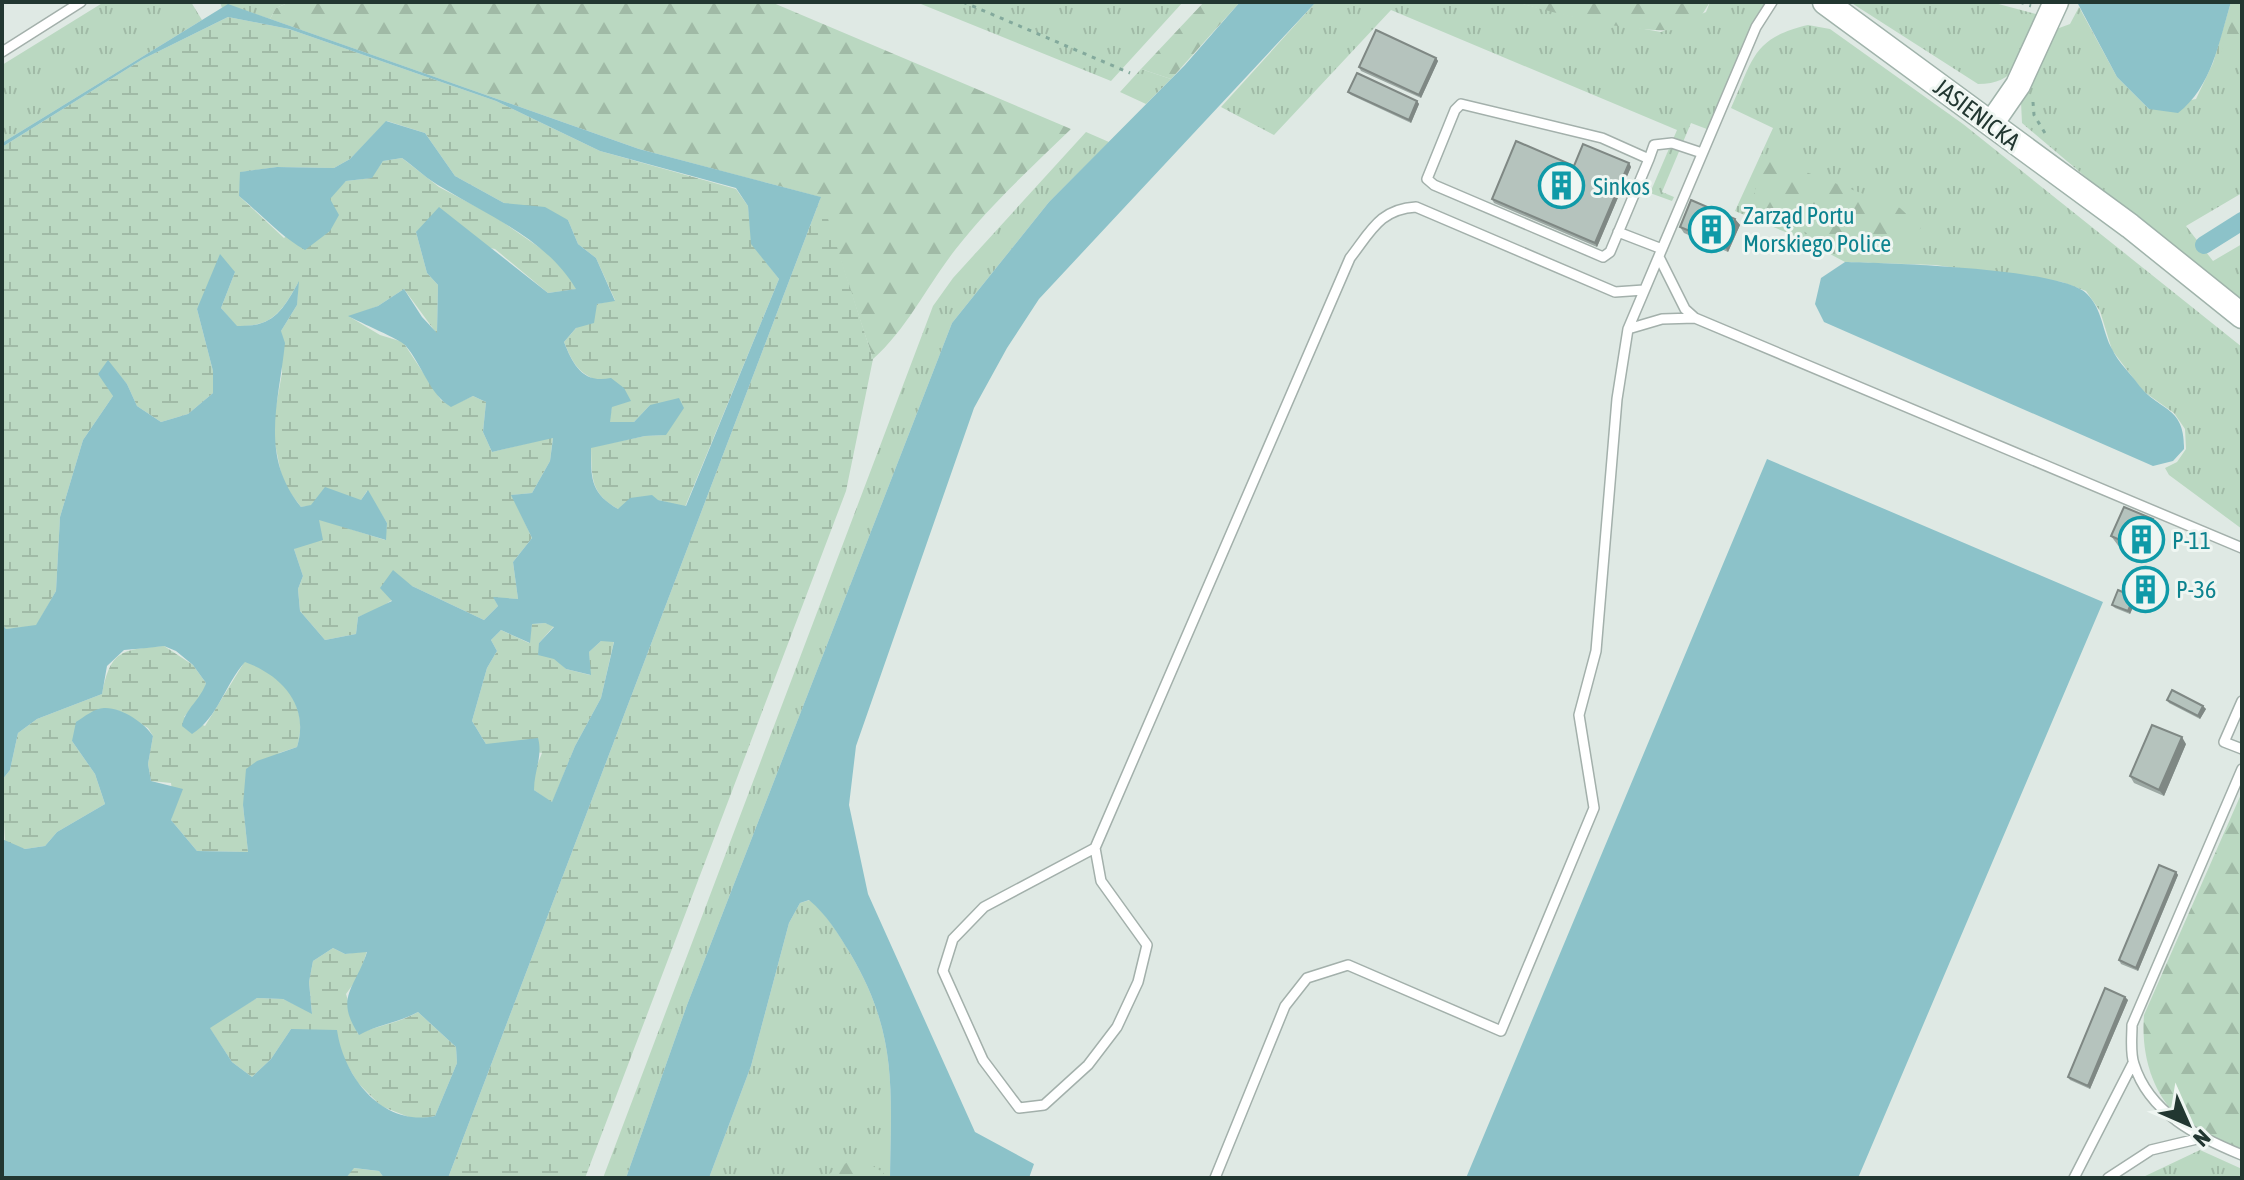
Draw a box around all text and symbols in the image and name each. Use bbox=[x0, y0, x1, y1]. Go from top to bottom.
street label: JASIENICKA bbox=[1929, 73, 2025, 155]
building icon: Sinkos bbox=[1538, 162, 1586, 210]
place label: Sinkos bbox=[1593, 173, 1650, 200]
place label: Zarząd Portu Morskiego Police bbox=[1743, 202, 1891, 257]
building icon: Zarząd Portu Morskiego Police bbox=[1688, 205, 1736, 253]
building icon: P-11 bbox=[2117, 516, 2165, 564]
place label: P-11 bbox=[2172, 527, 2211, 554]
building icon: P-36 bbox=[2121, 565, 2169, 613]
place label: P-36 bbox=[2176, 576, 2216, 603]
north arrow bbox=[2148, 1084, 2228, 1164]
text: N bbox=[2188, 1124, 2216, 1152]

